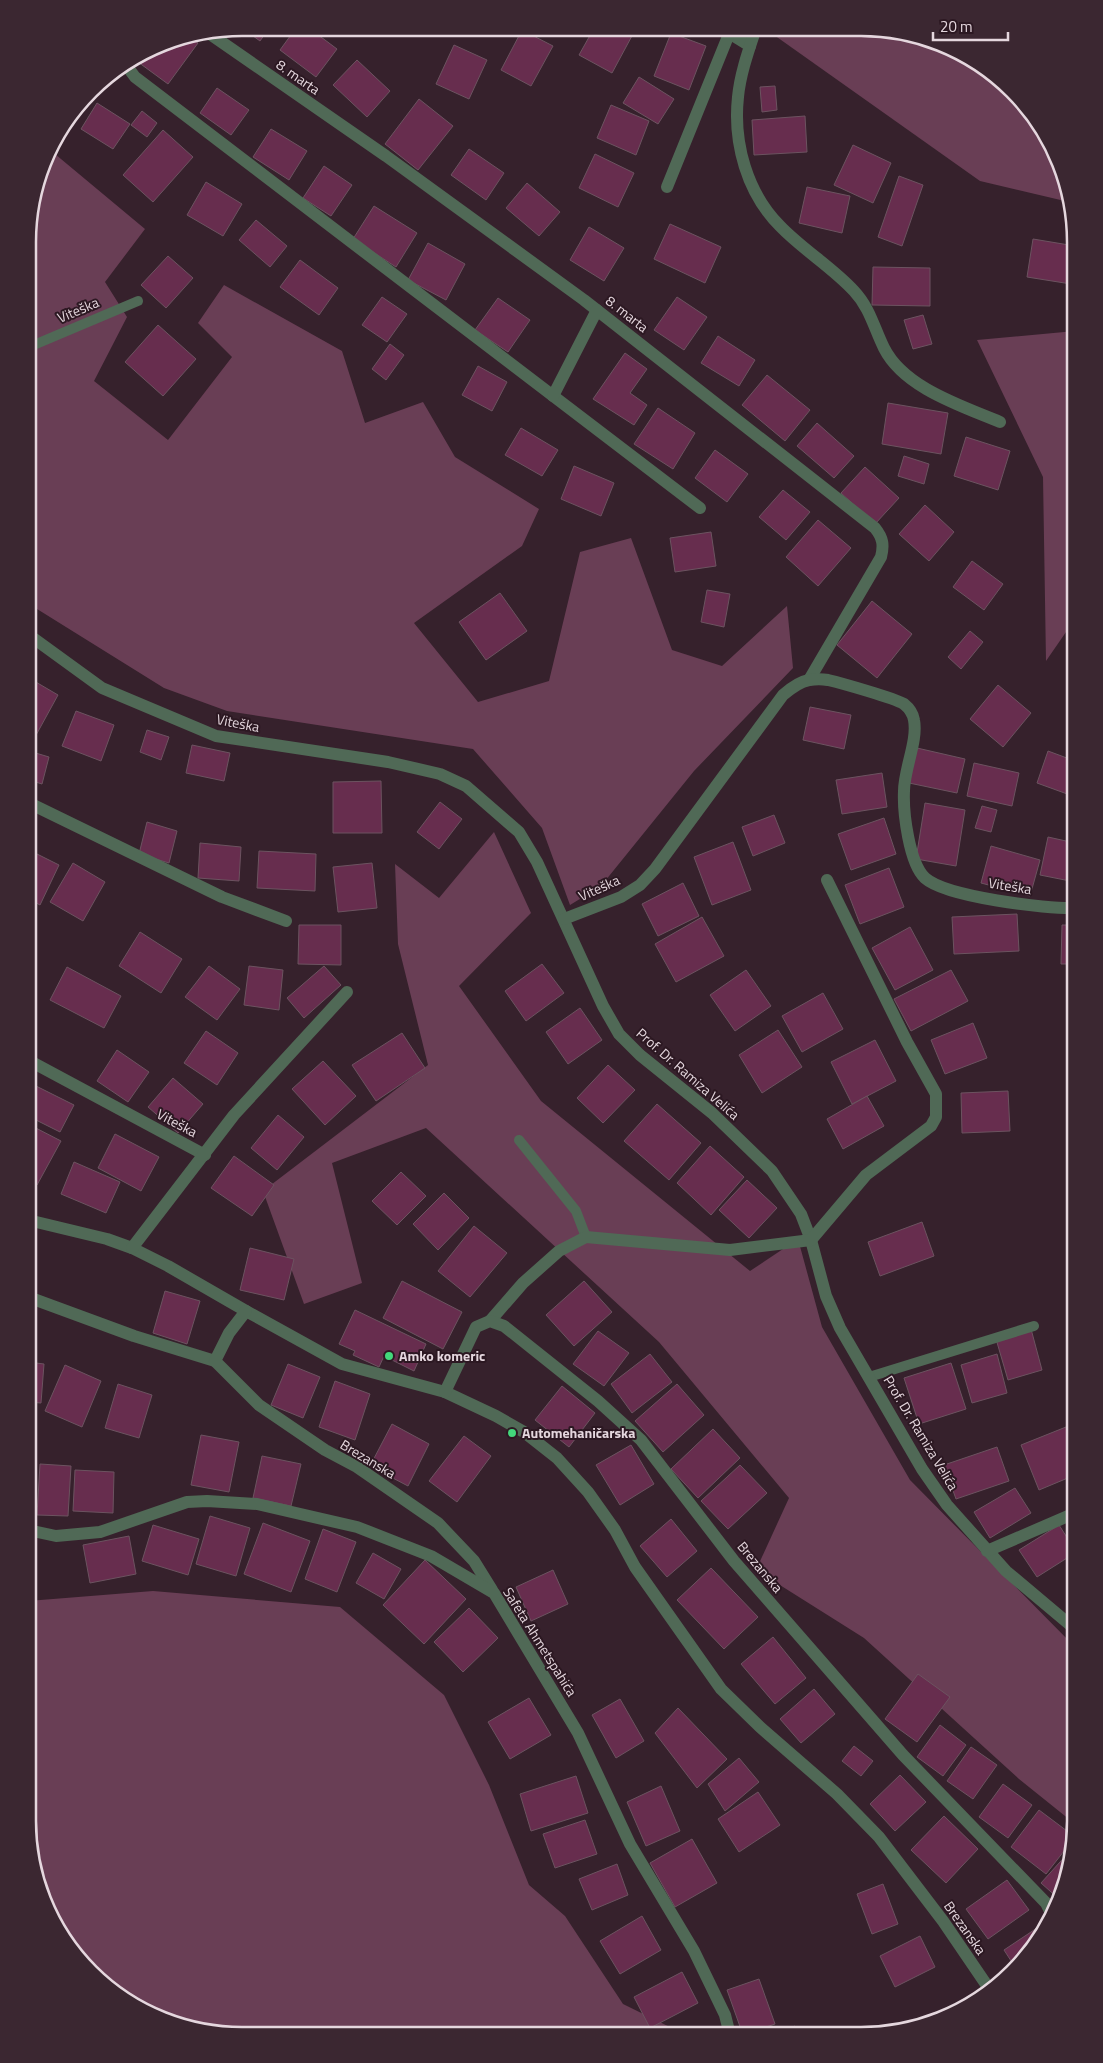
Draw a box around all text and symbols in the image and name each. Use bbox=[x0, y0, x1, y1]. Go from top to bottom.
scale bar bbox=[933, 10, 1008, 42]
text: 20 m bbox=[940, 15, 973, 38]
street label: 8. marta bbox=[272, 54, 325, 99]
street label: 8. marta bbox=[601, 290, 653, 337]
street label: Viteška bbox=[54, 291, 102, 328]
street label: Viteška bbox=[215, 708, 261, 737]
street label: Viteška bbox=[575, 869, 623, 906]
street label: Viteška bbox=[987, 872, 1033, 899]
street label: Prof. Dr. Ramiza Velića bbox=[632, 1023, 745, 1124]
street label: Viteška bbox=[153, 1103, 201, 1142]
place label: Amko komeric bbox=[399, 1345, 485, 1366]
marker: Amko komeric bbox=[383, 1350, 395, 1362]
street label: Prof. Dr. Ramiza Velića bbox=[879, 1371, 964, 1494]
place label: Automehaničarska bbox=[522, 1422, 635, 1443]
marker: Automehaničarska bbox=[506, 1427, 518, 1439]
street label: Brezanska bbox=[336, 1434, 400, 1483]
street label: Brezanska bbox=[733, 1536, 788, 1597]
street label: Safeta Ahmetspahića bbox=[498, 1583, 583, 1700]
street label: Brezanska bbox=[939, 1897, 992, 1959]

